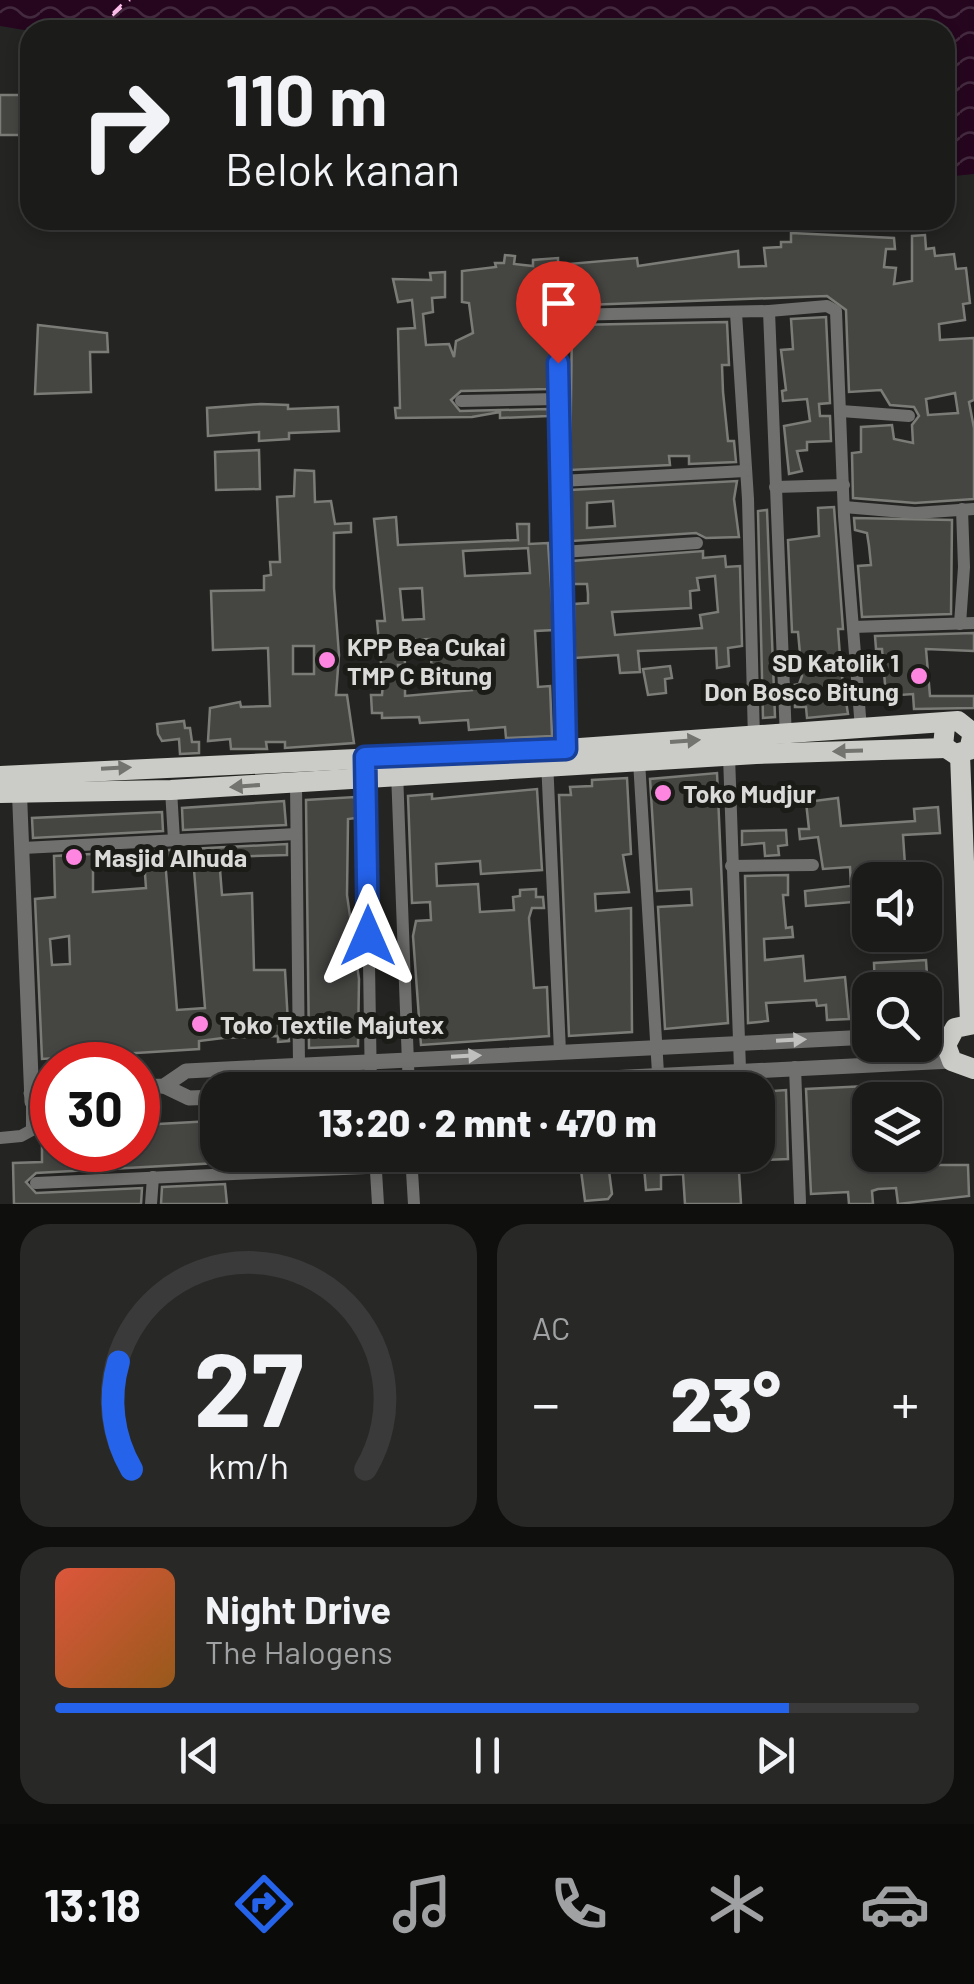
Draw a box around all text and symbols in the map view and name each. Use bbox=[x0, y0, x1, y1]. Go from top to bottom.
text: 110 m bbox=[225, 56, 387, 140]
icon: right bbox=[60, 60, 190, 190]
text: Belok kanan bbox=[225, 141, 460, 195]
pin bbox=[516, 261, 601, 364]
icon: arrive bbox=[531, 276, 586, 331]
place label: KPP Bea Cukai TMP C Bitung bbox=[347, 631, 506, 690]
place label: SD Katolik 1 Don Bosco Bitung bbox=[704, 647, 899, 706]
marker: KPP Bea Cukai TMP C Bitung bbox=[316, 649, 338, 671]
marker: SD Katolik 1 Don Bosco Bitung bbox=[908, 665, 930, 687]
one-way arrow bbox=[670, 733, 701, 749]
one-way arrow bbox=[832, 743, 864, 759]
one-way arrow bbox=[100, 760, 132, 776]
one-way arrow bbox=[228, 778, 260, 794]
place label: Toko Mudjur bbox=[683, 778, 816, 808]
marker: Toko Mudjur bbox=[652, 782, 674, 804]
place label: Masjid Alhuda bbox=[94, 842, 247, 872]
marker: Masjid Alhuda bbox=[63, 846, 85, 868]
map controls bbox=[852, 862, 942, 1172]
button: sound bbox=[852, 862, 942, 952]
position arrow bbox=[316, 884, 420, 988]
button: search bbox=[852, 972, 942, 1062]
place label: Toko Textile Majutex bbox=[220, 1009, 444, 1039]
marker: Toko Textile Majutex bbox=[189, 1013, 211, 1035]
one-way arrow bbox=[775, 1032, 807, 1048]
speed limit sign: 30 bbox=[30, 1042, 160, 1172]
one-way arrow bbox=[451, 1048, 483, 1064]
button: layers bbox=[852, 1082, 942, 1172]
text: 13:20 · 2 mnt · 470 m bbox=[318, 1099, 657, 1145]
text: AC bbox=[532, 1308, 570, 1346]
text: 27 bbox=[194, 1323, 303, 1448]
text: 23° bbox=[670, 1357, 781, 1447]
text: − bbox=[532, 1369, 560, 1435]
text: + bbox=[891, 1369, 919, 1435]
text: km/h bbox=[208, 1443, 289, 1486]
text: Night Drive bbox=[205, 1586, 391, 1632]
text: The Halogens bbox=[205, 1632, 393, 1670]
icon: previous bbox=[172, 1728, 227, 1783]
icon: pause bbox=[460, 1728, 515, 1783]
icon: next bbox=[748, 1728, 803, 1783]
icon: directions bbox=[229, 1869, 299, 1939]
icon: music bbox=[387, 1869, 457, 1939]
icon: phone bbox=[544, 1869, 614, 1939]
icon: climate bbox=[702, 1869, 772, 1939]
icon: car bbox=[860, 1869, 930, 1939]
text: 13:18 bbox=[44, 1877, 141, 1931]

